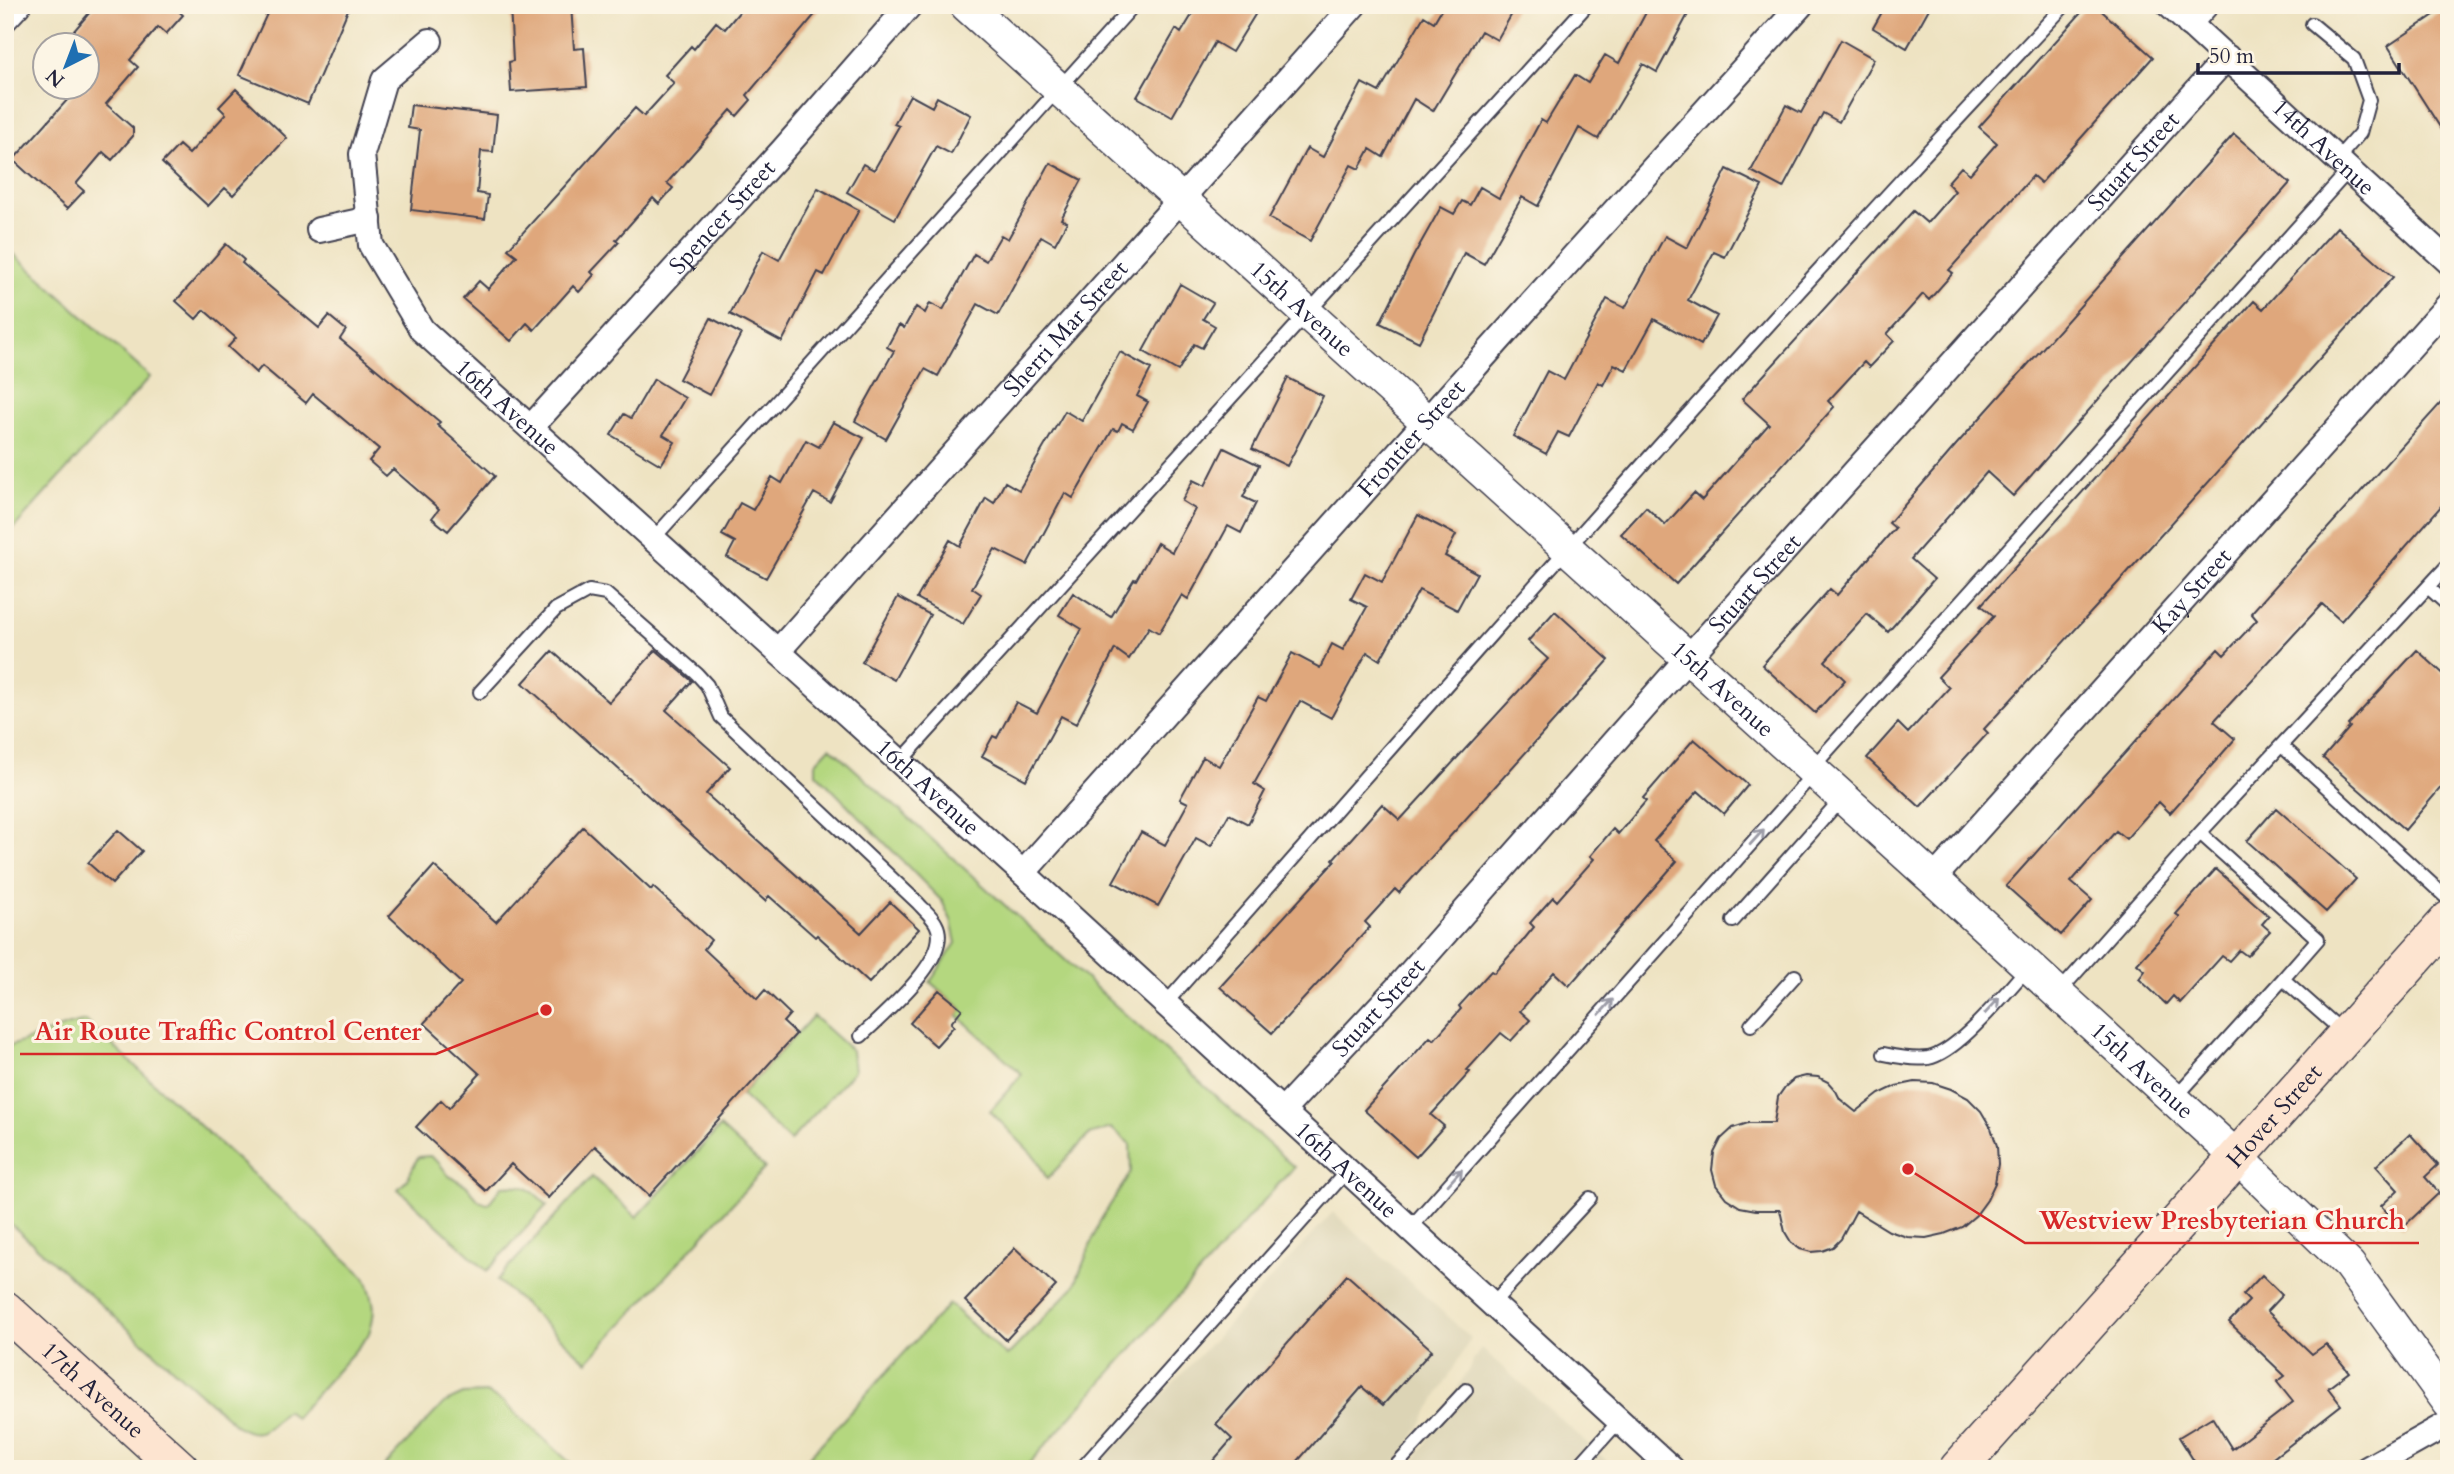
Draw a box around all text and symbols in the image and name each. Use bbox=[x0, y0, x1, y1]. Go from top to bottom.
north arrow bbox=[32, 32, 102, 102]
scale bar bbox=[2198, 32, 2400, 76]
text: 50 m bbox=[2209, 42, 2254, 71]
text: N bbox=[40, 62, 70, 93]
street label: 14th Avenue bbox=[2265, 91, 2383, 203]
street label: Stuart Street bbox=[2080, 104, 2187, 218]
street label: Spencer Street bbox=[661, 152, 783, 281]
street label: Sherri Mar Street bbox=[996, 253, 1136, 404]
street label: 15th Avenue bbox=[1243, 253, 1361, 364]
street label: 16th Avenue bbox=[448, 351, 566, 463]
street label: Frontier Street bbox=[1350, 372, 1473, 504]
street label: Stuart Street bbox=[1701, 526, 1809, 641]
street label: Kay Street bbox=[2144, 541, 2239, 641]
street label: 15th Avenue bbox=[1664, 633, 1782, 745]
street label: 16th Avenue bbox=[869, 731, 987, 843]
one-way arrow bbox=[1749, 828, 1765, 846]
street label: Stuart Street bbox=[1324, 951, 1433, 1064]
one-way arrow bbox=[1598, 998, 1614, 1016]
one-way arrow bbox=[1983, 998, 2000, 1015]
callout: Air Route Traffic Control Center bbox=[20, 1007, 436, 1054]
text: Air Route Traffic Control Center bbox=[34, 1014, 422, 1049]
street label: 15th Avenue bbox=[2083, 1014, 2201, 1126]
street label: Hover Street bbox=[2219, 1056, 2330, 1175]
street label: 16th Avenue bbox=[1287, 1114, 1405, 1226]
one-way arrow bbox=[1447, 1168, 1463, 1186]
callout: Westview Presbyterian Church bbox=[2025, 1196, 2419, 1243]
text: Westview Presbyterian Church bbox=[2038, 1203, 2405, 1238]
street label: 17th Avenue bbox=[34, 1334, 152, 1446]

